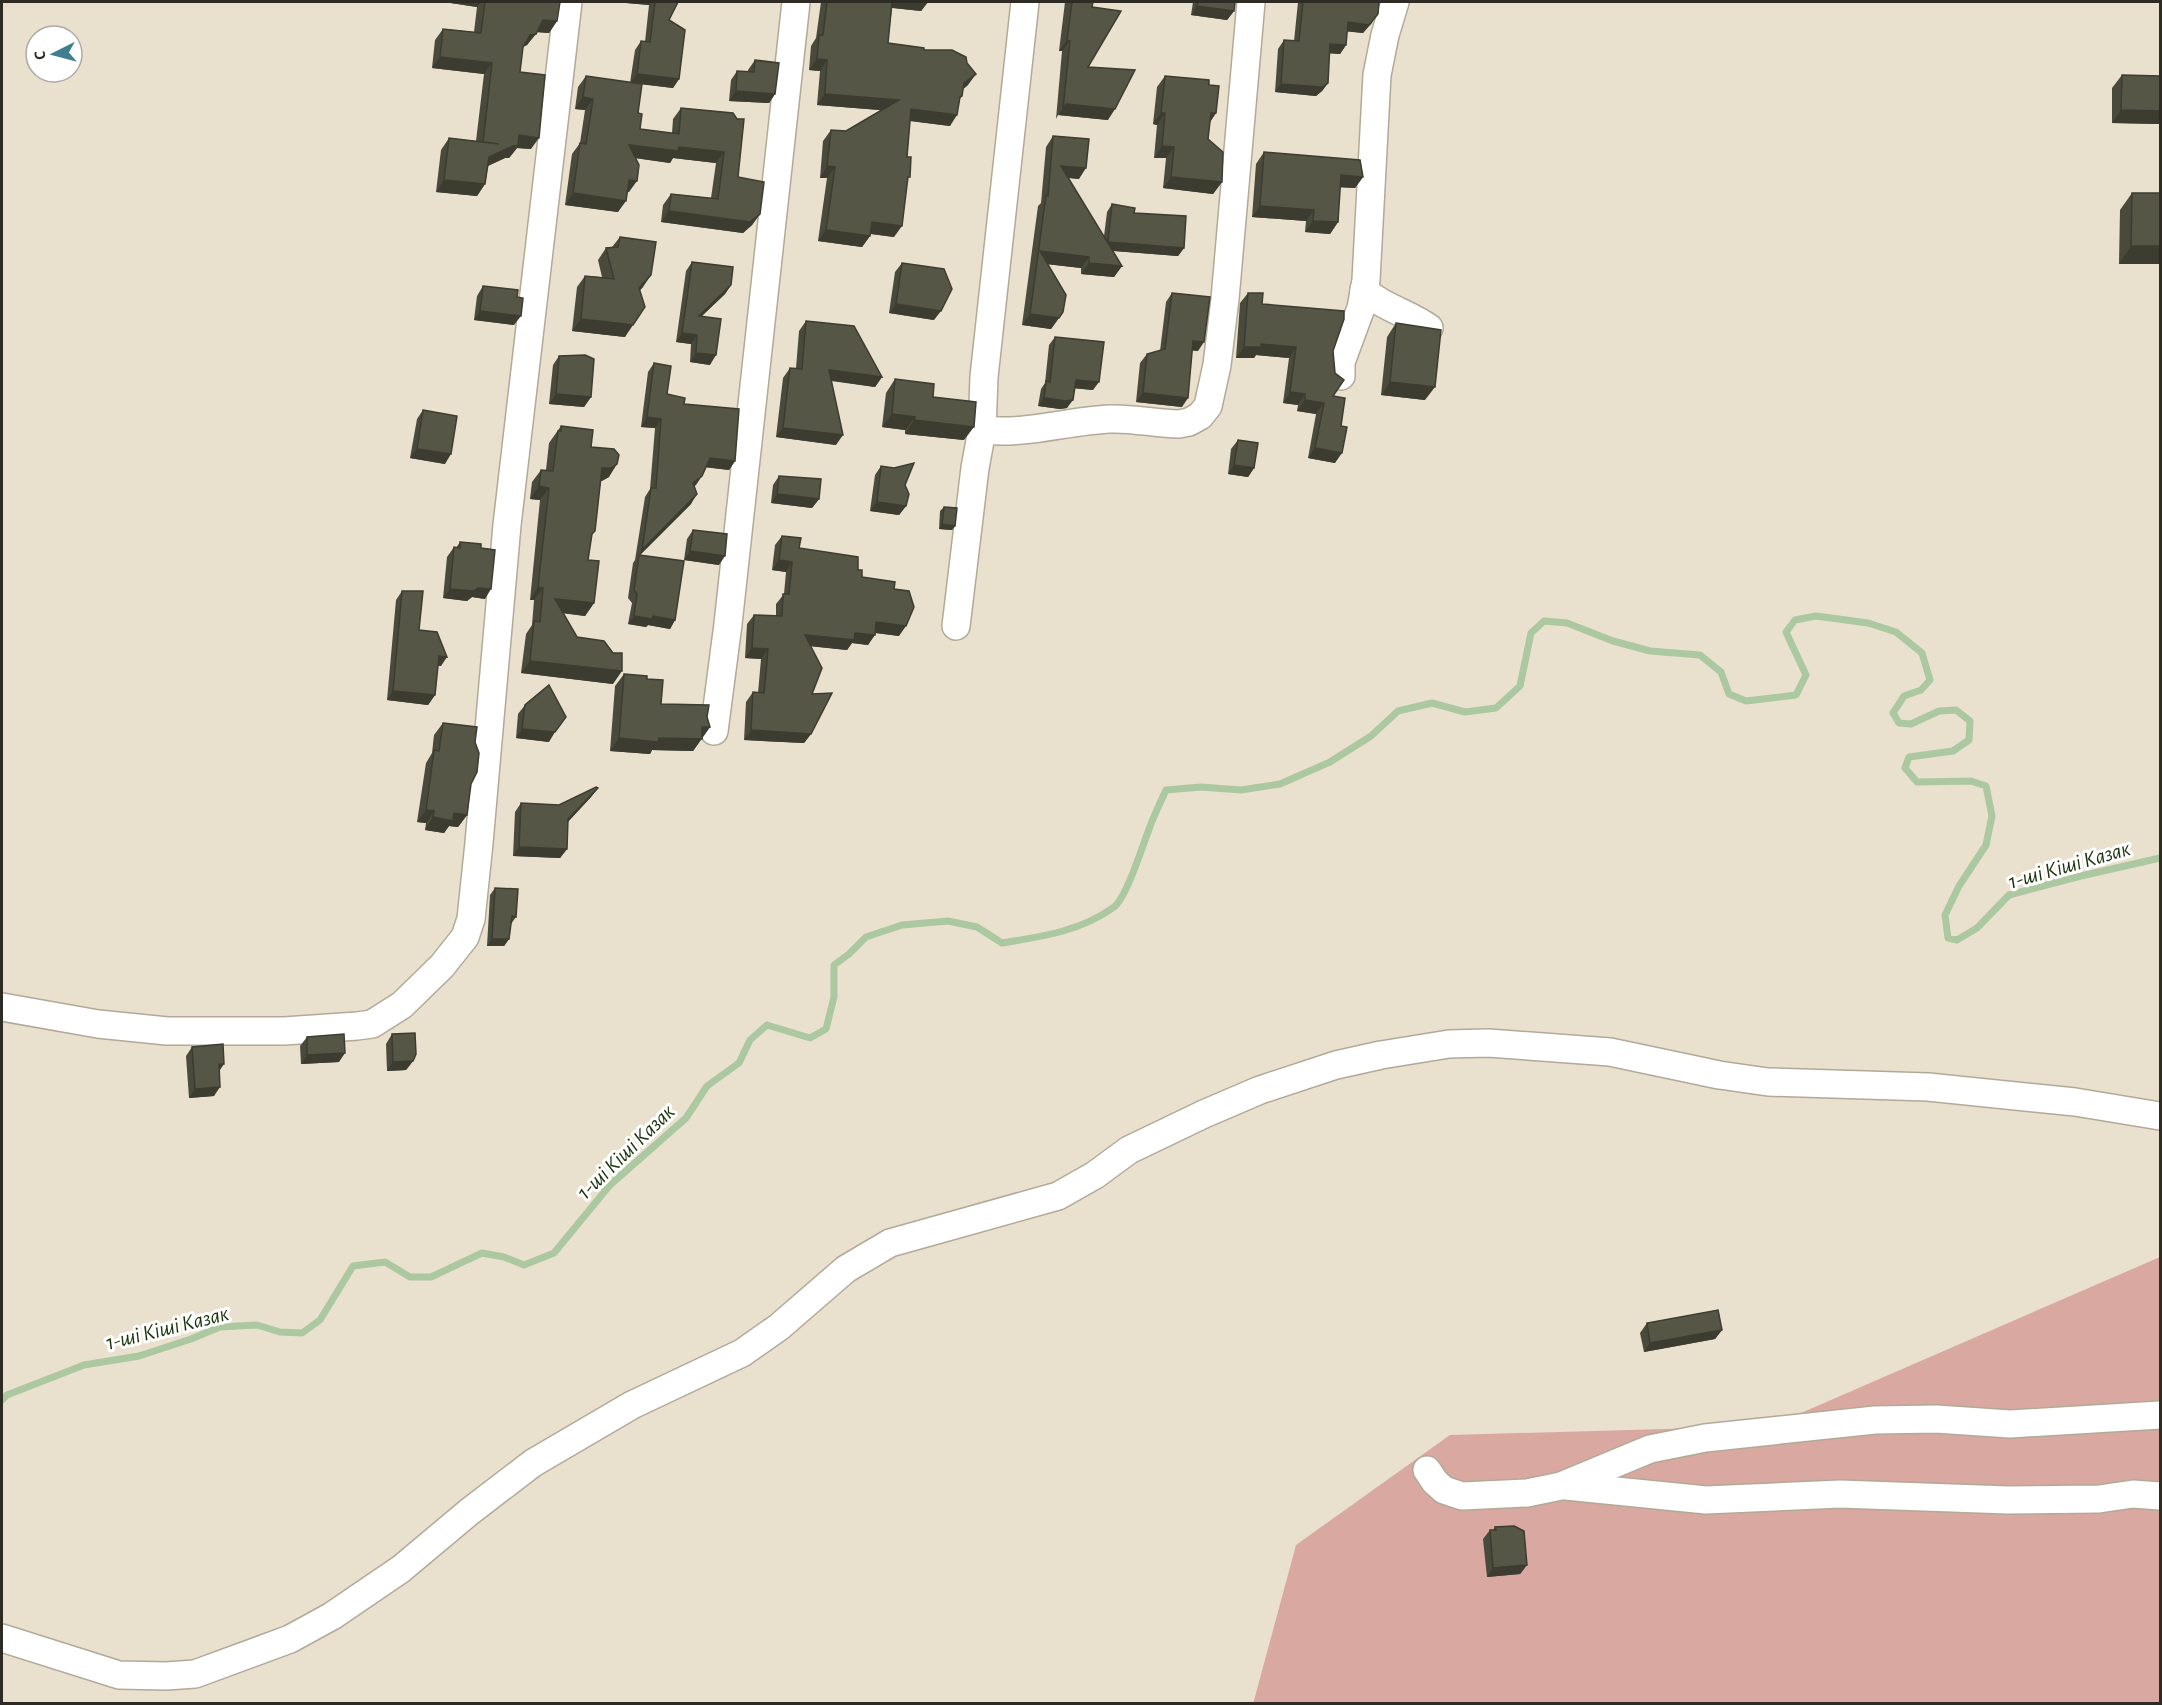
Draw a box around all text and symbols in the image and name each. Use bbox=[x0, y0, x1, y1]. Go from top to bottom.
north arrow bbox=[24, 24, 84, 84]
text: С bbox=[32, 50, 48, 61]
water label: 1-ші Кіші Казак bbox=[2006, 837, 2134, 893]
water label: 1-ші Кіші Казак bbox=[573, 1100, 679, 1203]
water label: 1-ші Кіші Казак bbox=[104, 1302, 232, 1354]

